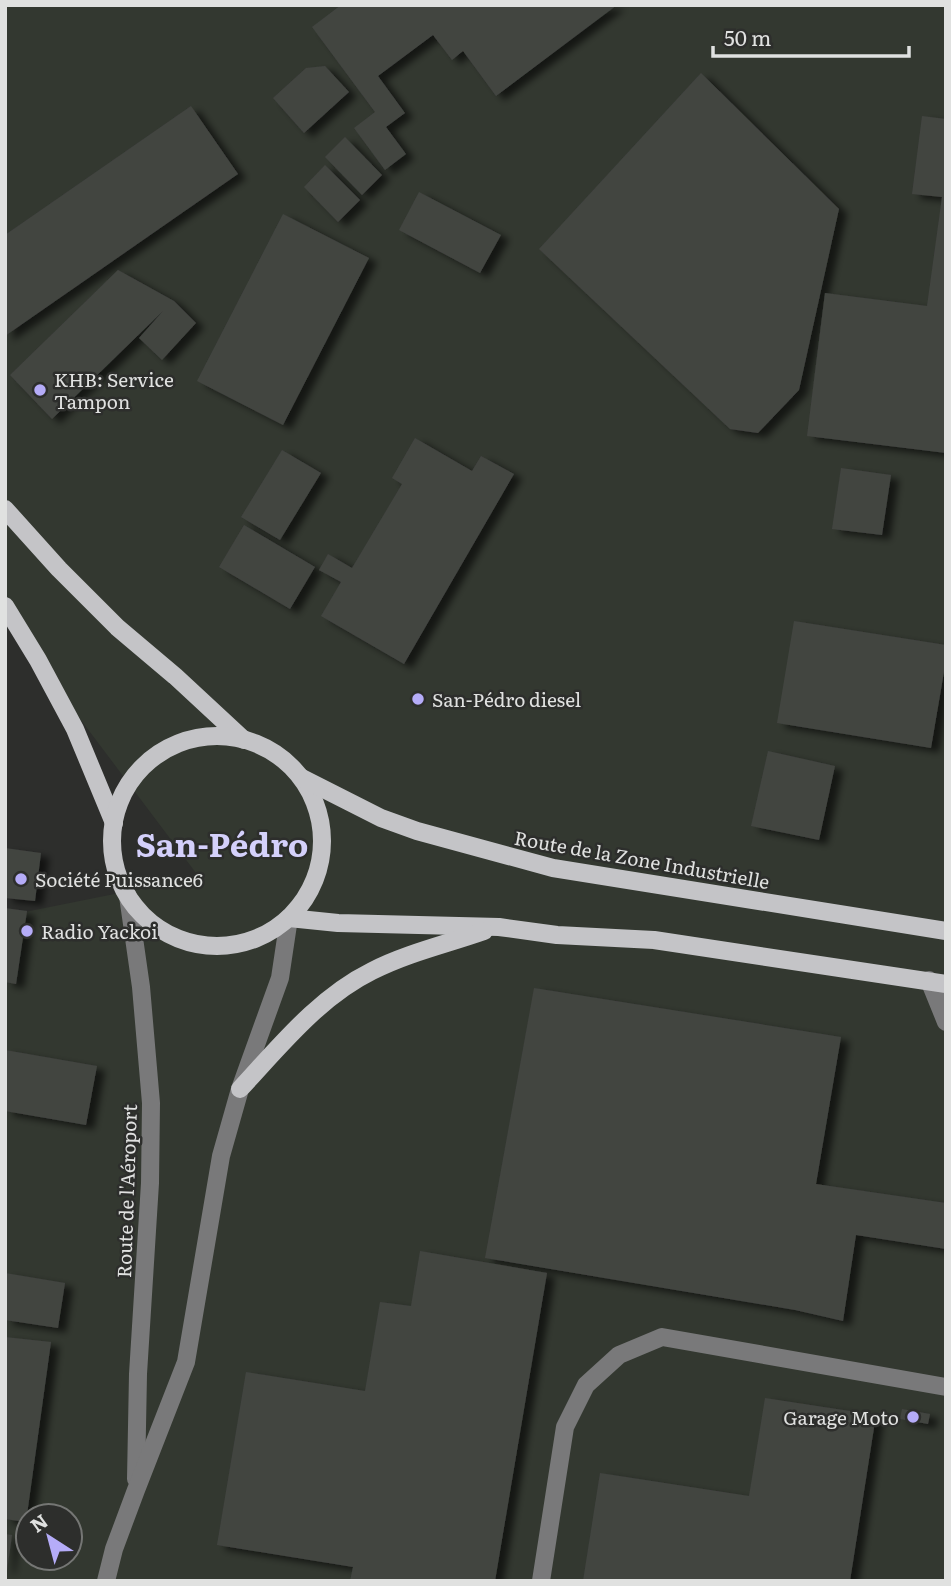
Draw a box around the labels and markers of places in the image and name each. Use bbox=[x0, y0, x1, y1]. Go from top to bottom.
place label: KHB: Service Tampon bbox=[54, 365, 174, 415]
marker: KHB: Service Tampon bbox=[32, 382, 48, 398]
place label: San-Pédro diesel bbox=[432, 685, 581, 713]
marker: San-Pédro diesel bbox=[410, 691, 426, 707]
place label: Société Puissance6 bbox=[35, 865, 203, 893]
marker: Société Puissance6 bbox=[13, 871, 29, 887]
place label: Radio Yackoi bbox=[41, 917, 158, 945]
marker: Radio Yackoi bbox=[19, 923, 35, 939]
place label: Garage Moto bbox=[783, 1403, 899, 1431]
marker: Garage Moto bbox=[905, 1409, 921, 1425]

